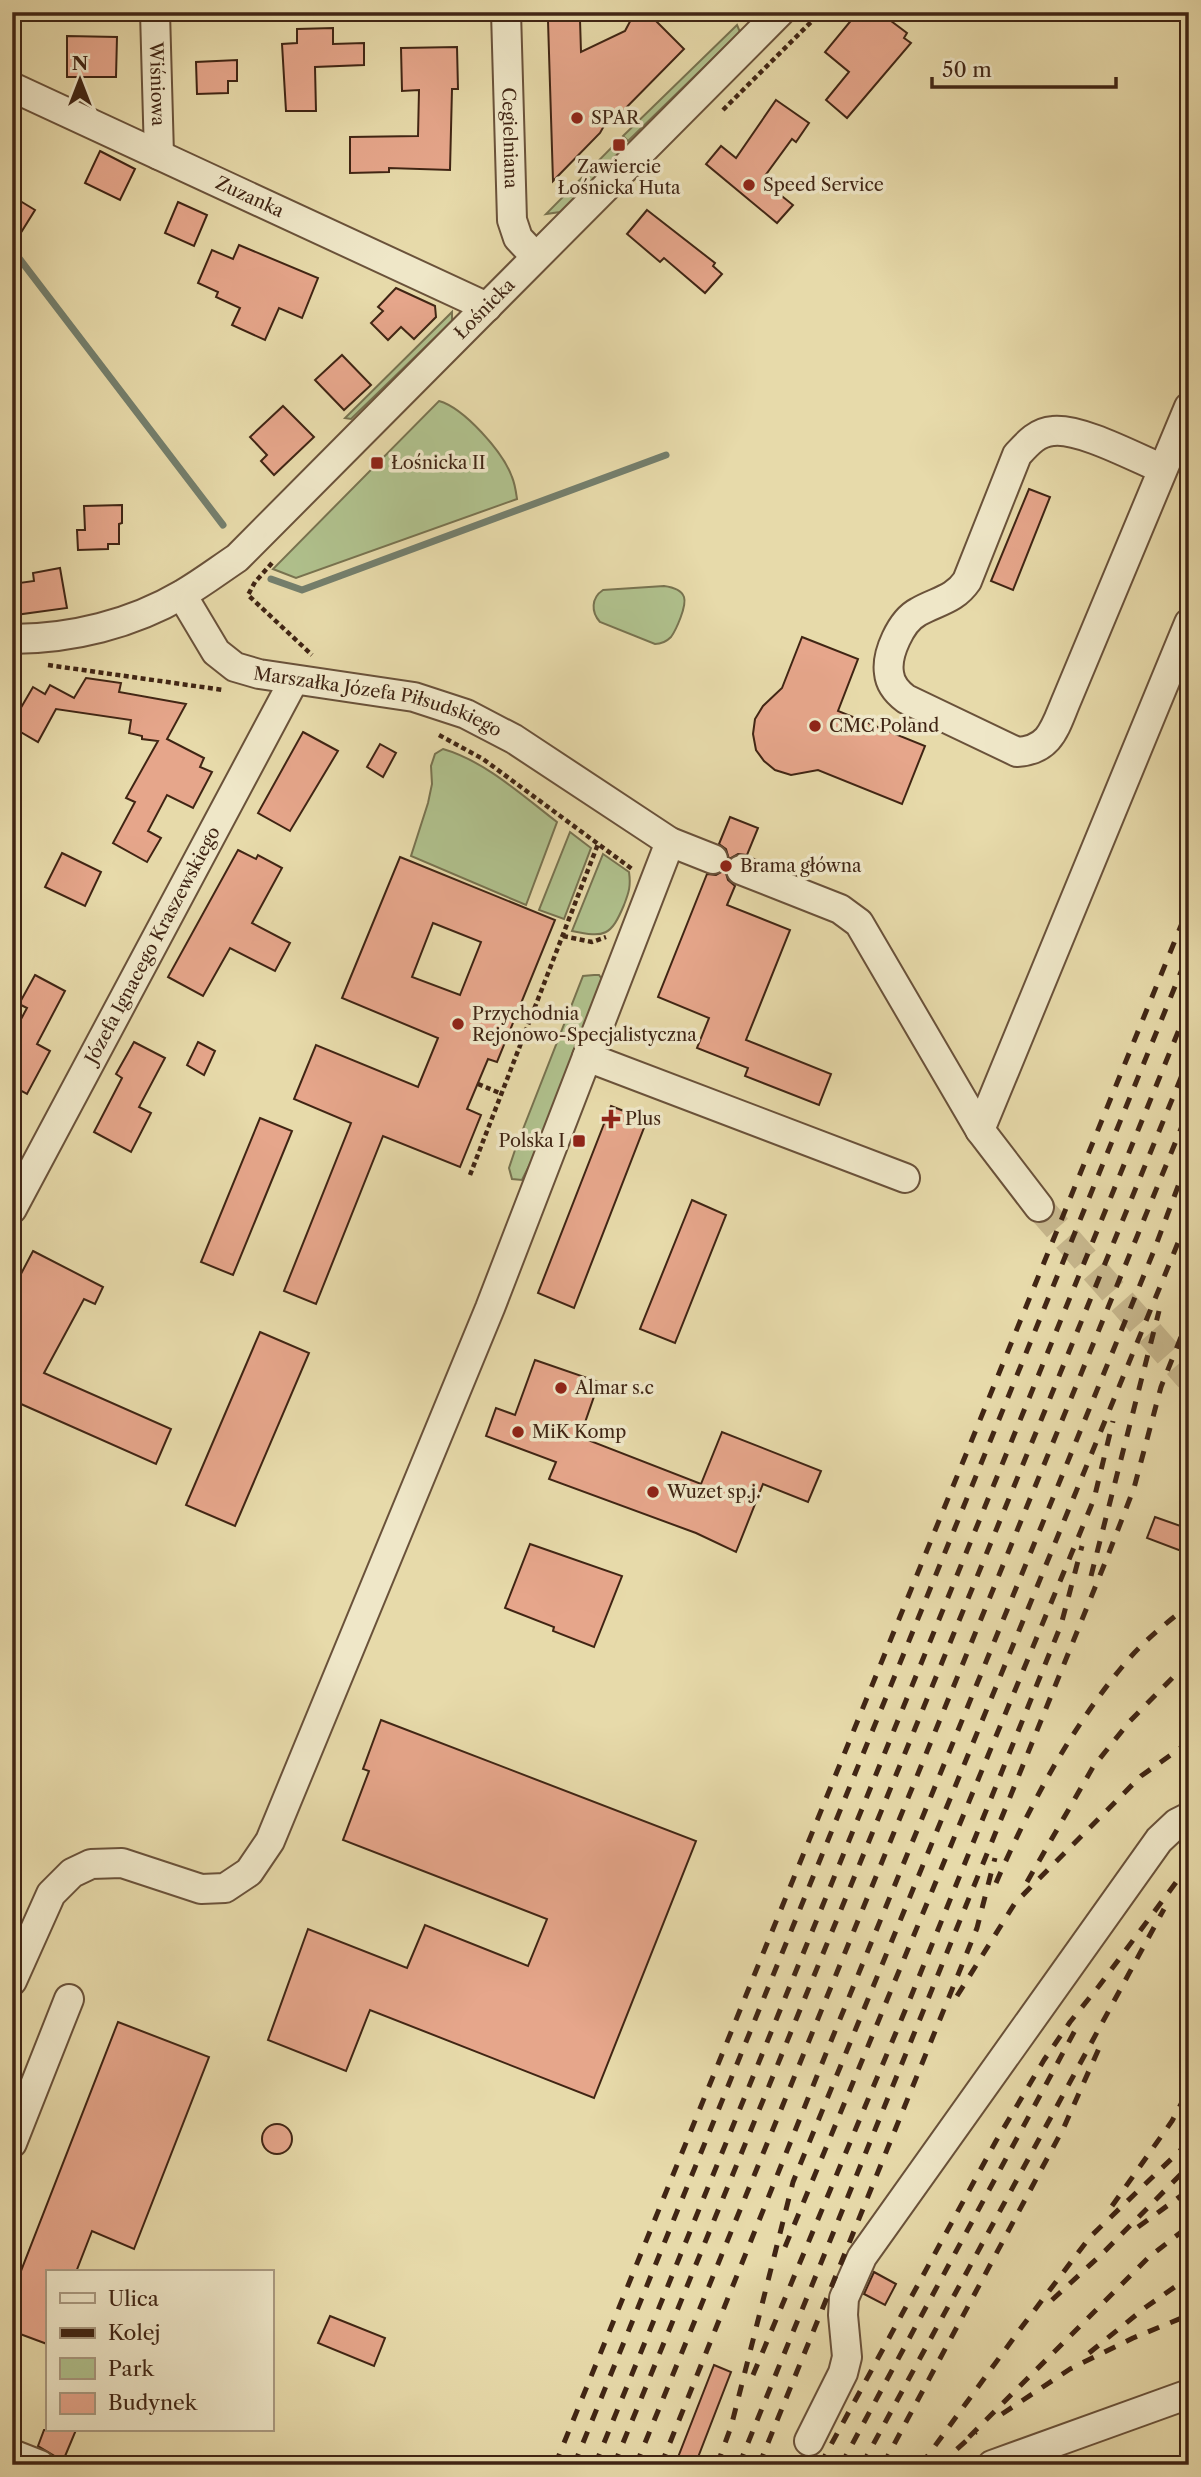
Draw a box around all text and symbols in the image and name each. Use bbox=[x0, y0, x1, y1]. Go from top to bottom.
street label: Wiśniowa bbox=[145, 41, 169, 127]
north arrow bbox=[46, 46, 116, 116]
scale bar bbox=[932, 46, 1115, 90]
text: N bbox=[72, 52, 88, 75]
text: 50 m bbox=[942, 57, 992, 82]
street label: Cegielniana bbox=[497, 87, 522, 189]
place label: SPAR bbox=[591, 107, 640, 129]
marker: SPAR bbox=[569, 110, 585, 126]
marker: Zawiercie Łośnicka Huta bbox=[611, 137, 627, 153]
place label: Zawiercie Łośnicka Huta bbox=[557, 156, 681, 199]
street label: Zuzanka bbox=[212, 172, 288, 223]
place label: Speed Service bbox=[763, 174, 884, 196]
marker: Speed Service bbox=[741, 177, 757, 193]
street label: Łośnicka bbox=[450, 274, 520, 344]
place label: Łośnicka II bbox=[391, 452, 486, 474]
marker: Łośnicka II bbox=[369, 455, 385, 471]
street label: Marszałka Józefa Piłsudskiego bbox=[252, 662, 505, 742]
place label: CMC Poland bbox=[829, 715, 939, 737]
marker: CMC Poland bbox=[807, 718, 823, 734]
street label: Józefa Ignacego Kraszewskiego bbox=[79, 823, 225, 1070]
place label: Brama główna bbox=[740, 855, 862, 877]
marker: Brama główna bbox=[718, 858, 734, 874]
place label: Przychodnia Rejonowo-Specjalistyczna bbox=[472, 1003, 697, 1046]
marker: Przychodnia Rejonowo-Specjalistyczna bbox=[450, 1016, 466, 1032]
place label: Plus bbox=[625, 1108, 661, 1130]
marker: Plus bbox=[603, 1111, 619, 1127]
place label: Polska I bbox=[498, 1130, 565, 1152]
marker: Polska I bbox=[571, 1133, 587, 1149]
place label: Almar s.c bbox=[574, 1377, 654, 1399]
marker: Almar s.c bbox=[553, 1380, 569, 1396]
place label: MiK Komp bbox=[532, 1421, 626, 1443]
marker: MiK Komp bbox=[510, 1424, 526, 1440]
place label: Wuzet sp.j. bbox=[666, 1481, 761, 1503]
marker: Wuzet sp.j. bbox=[645, 1484, 661, 1500]
legend bbox=[46, 2270, 273, 2432]
text: Ulica bbox=[108, 2286, 160, 2311]
text: Kolej bbox=[108, 2320, 160, 2345]
text: Park bbox=[108, 2356, 154, 2381]
text: Budynek bbox=[108, 2390, 198, 2415]

